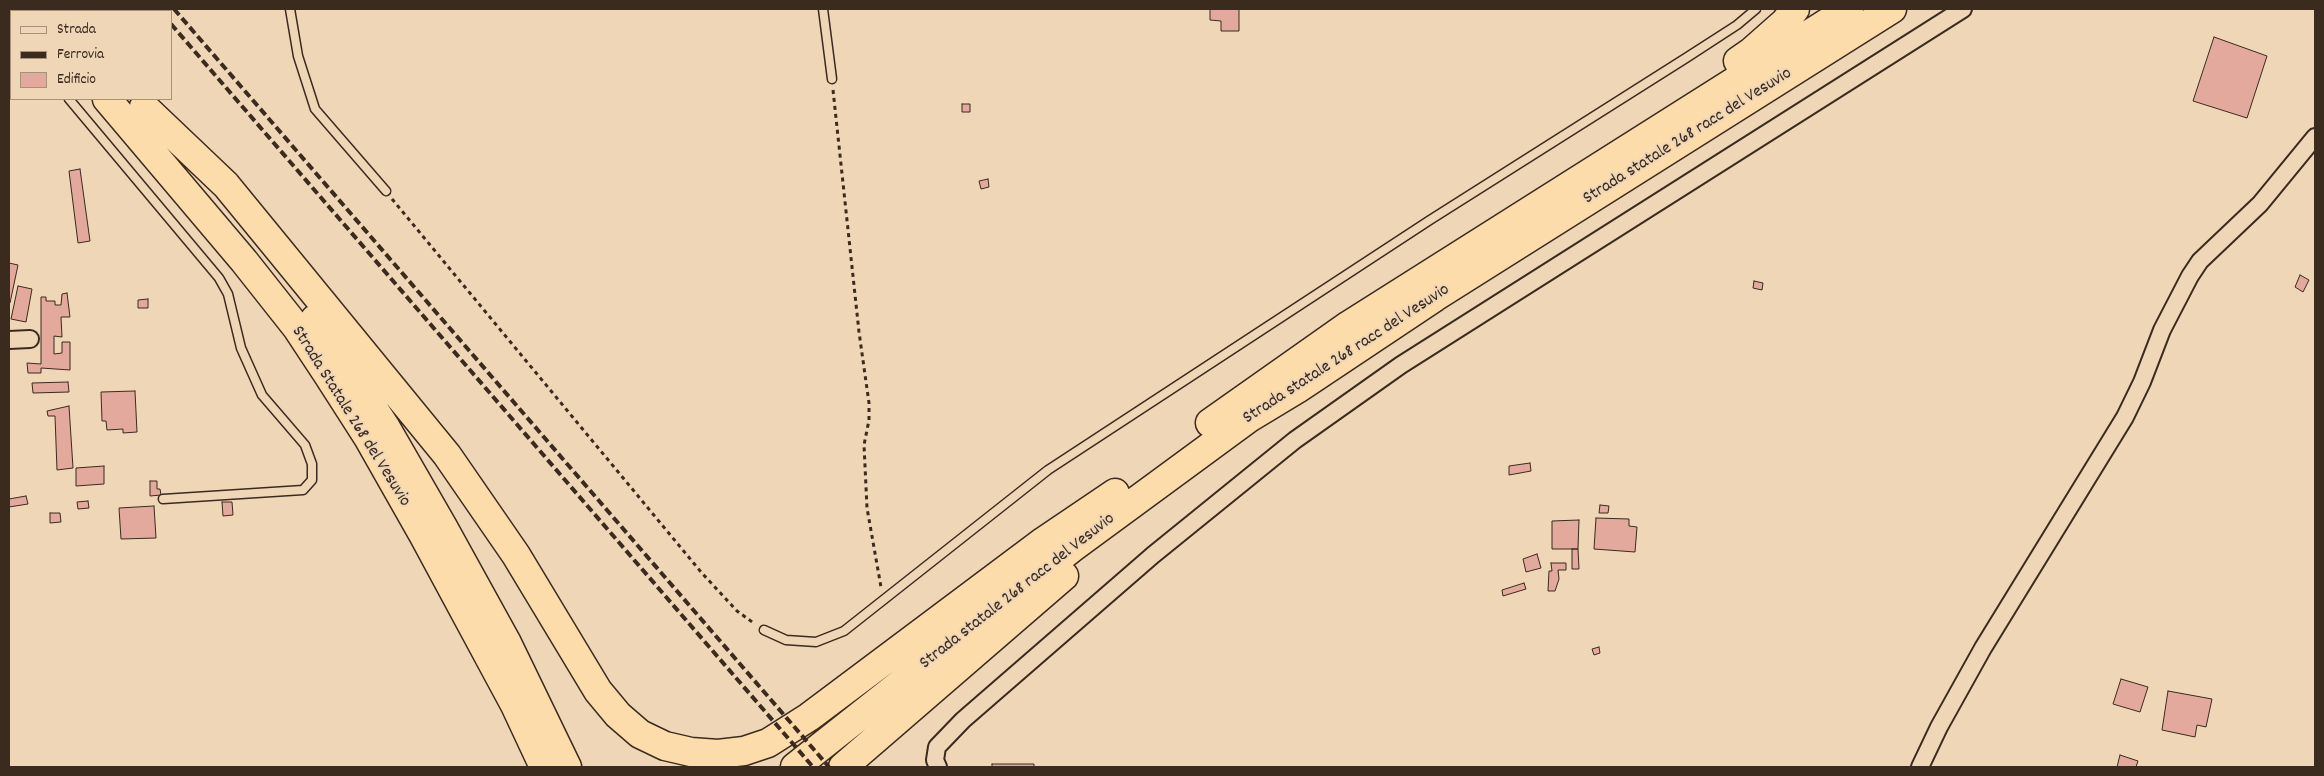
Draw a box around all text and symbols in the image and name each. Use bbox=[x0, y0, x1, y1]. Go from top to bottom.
legend bbox=[10, 10, 172, 100]
text: Strada bbox=[57, 19, 96, 41]
text: Ferrovia bbox=[57, 44, 104, 66]
street label: Strada statale 268 racc del Vesuvio bbox=[1580, 64, 1796, 210]
text: Edificio bbox=[57, 69, 96, 91]
street label: Strada statale 268 racc del Vesuvio bbox=[1240, 280, 1454, 430]
street label: Strada Statale 268 del Vesuvio bbox=[286, 323, 414, 511]
street label: Strada statale 268 racc del Vesuvio bbox=[916, 509, 1120, 675]

